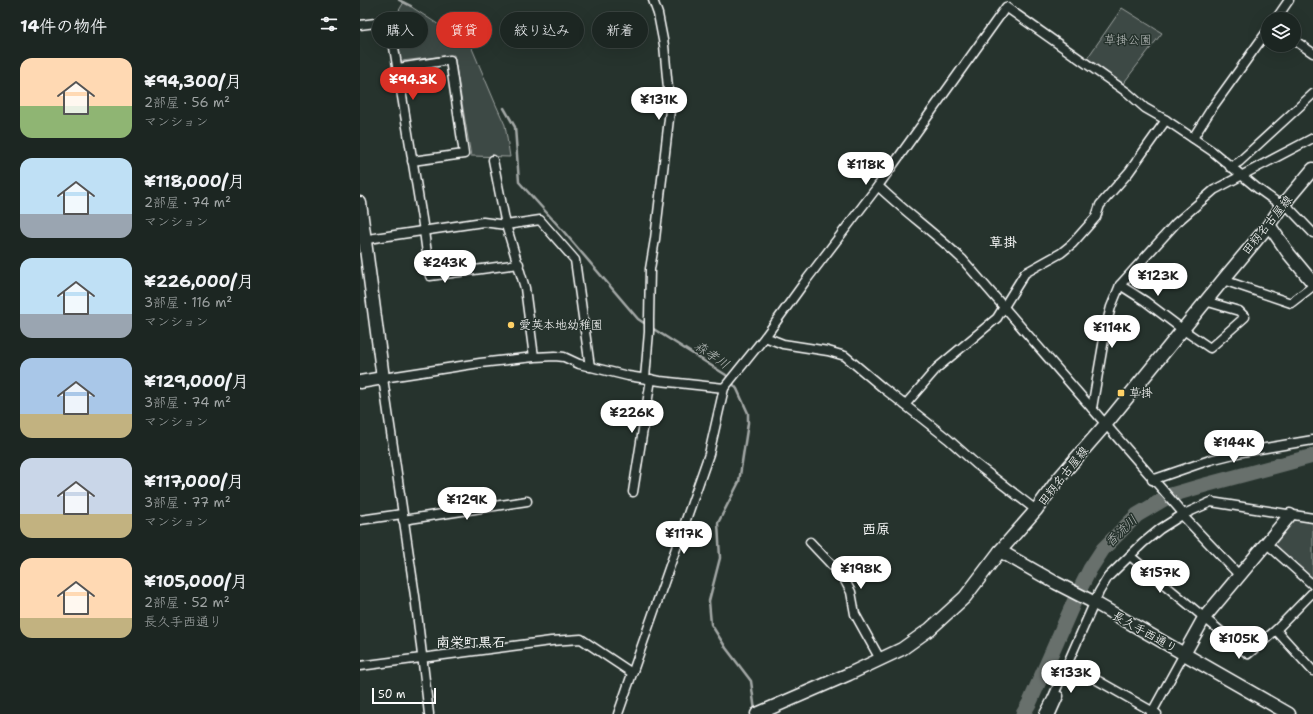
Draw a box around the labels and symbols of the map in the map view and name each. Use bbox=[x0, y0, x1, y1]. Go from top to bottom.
park label: 草掛公園 bbox=[1104, 32, 1152, 48]
pin: ¥94.3K bbox=[380, 67, 446, 101]
pin: ¥131K bbox=[631, 87, 687, 121]
pin: ¥118K bbox=[838, 152, 894, 186]
street label: 田籾名古屋線 bbox=[1238, 192, 1296, 258]
district label: 草掛 bbox=[989, 233, 1017, 251]
pin: ¥243K bbox=[417, 250, 473, 284]
pin: ¥123K bbox=[1130, 263, 1186, 297]
pin: ¥114K bbox=[1084, 315, 1140, 349]
place label: 愛英本地幼稚園 bbox=[519, 317, 603, 333]
marker: 愛英本地幼稚園 bbox=[506, 320, 516, 330]
water label: 森孝川 bbox=[691, 337, 733, 373]
place label: 草掛 bbox=[1129, 385, 1153, 401]
marker: 草掛 bbox=[1116, 388, 1126, 398]
pin: ¥226K bbox=[604, 400, 660, 434]
pin: ¥144K bbox=[1206, 430, 1262, 464]
street label: 田籾名古屋線 bbox=[1034, 443, 1092, 509]
pin: ¥129K bbox=[439, 487, 495, 521]
water label: 香流川 bbox=[1101, 511, 1141, 551]
district label: 西原 bbox=[862, 520, 890, 538]
pin: ¥117K bbox=[656, 521, 712, 555]
pin: ¥198K bbox=[833, 556, 889, 590]
pin: ¥157K bbox=[1132, 560, 1188, 594]
street label: 長久手西通り bbox=[1110, 608, 1180, 656]
pin: ¥105K bbox=[1211, 626, 1267, 660]
district label: 南栄町黒石 bbox=[436, 633, 506, 651]
pin: ¥133K bbox=[1043, 660, 1099, 694]
scale bar bbox=[372, 686, 436, 705]

